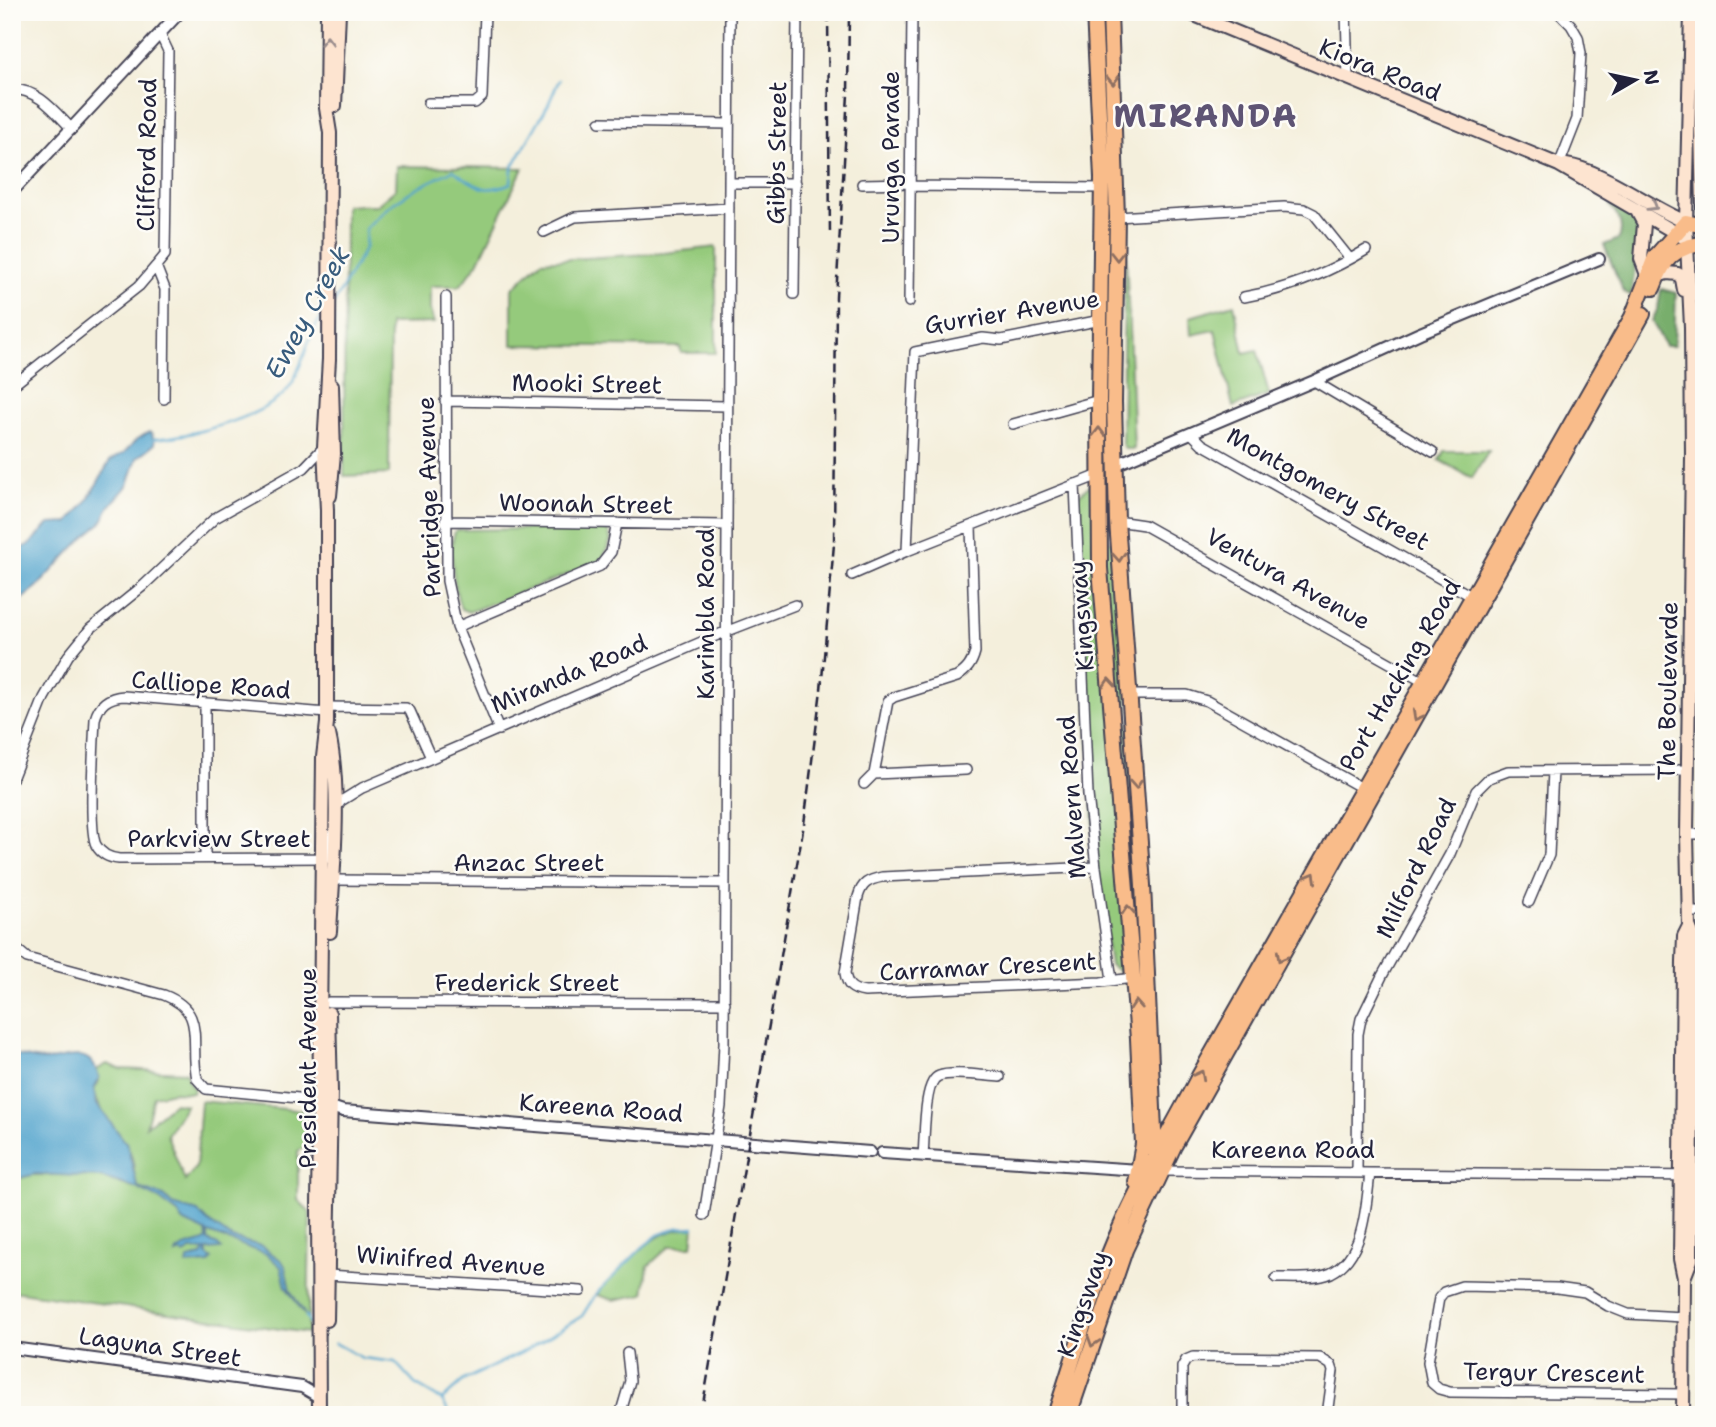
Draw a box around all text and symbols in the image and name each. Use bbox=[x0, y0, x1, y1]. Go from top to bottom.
street label: Kiora Road bbox=[1314, 31, 1446, 109]
one-way arrow bbox=[319, 35, 335, 46]
north arrow bbox=[1600, 46, 1670, 116]
text: N bbox=[1638, 68, 1665, 87]
street label: Urunga Parade bbox=[875, 71, 907, 243]
one-way arrow bbox=[1105, 75, 1120, 86]
street label: Clifford Road bbox=[130, 78, 164, 232]
street label: Gibbs Street bbox=[760, 81, 794, 225]
district label: MIRANDA bbox=[1114, 94, 1298, 137]
one-way arrow bbox=[1645, 198, 1658, 211]
water label: Ewey Creek bbox=[256, 239, 358, 385]
one-way arrow bbox=[1109, 252, 1125, 262]
street label: Gurrier Avenue bbox=[922, 282, 1102, 342]
street label: Mooki Street bbox=[511, 367, 663, 401]
street label: Partridge Avenue bbox=[410, 396, 448, 598]
street label: Montgomery Street bbox=[1221, 420, 1435, 558]
one-way arrow bbox=[1091, 426, 1107, 436]
street label: Woonah Street bbox=[499, 486, 673, 522]
street label: Ventura Avenue bbox=[1200, 521, 1376, 637]
street label: Karimbla Road bbox=[690, 528, 722, 700]
one-way arrow bbox=[1111, 552, 1126, 563]
street label: Kingsway bbox=[1062, 560, 1102, 672]
street label: Port Hacking Road bbox=[1332, 573, 1468, 777]
street label: The Boulevarde bbox=[1650, 601, 1686, 781]
street label: Miranda Road bbox=[486, 627, 652, 721]
street label: Calliope Road bbox=[130, 663, 292, 707]
one-way arrow bbox=[1102, 677, 1117, 688]
one-way arrow bbox=[1412, 709, 1425, 721]
street label: Malvern Road bbox=[1050, 714, 1094, 880]
one-way arrow bbox=[1128, 779, 1143, 790]
street label: Milford Road bbox=[1368, 792, 1464, 944]
street label: Parkview Street bbox=[127, 823, 311, 855]
street label: Anzac Street bbox=[453, 847, 605, 879]
one-way arrow bbox=[1304, 871, 1317, 884]
one-way arrow bbox=[1121, 904, 1136, 915]
street label: Carramar Crescent bbox=[878, 945, 1098, 989]
one-way arrow bbox=[1276, 950, 1289, 962]
street label: Frederick Street bbox=[435, 967, 619, 999]
street label: President Avenue bbox=[292, 968, 324, 1168]
one-way arrow bbox=[1128, 999, 1143, 1010]
one-way arrow bbox=[1191, 1070, 1205, 1082]
street label: Kareena Road bbox=[518, 1086, 684, 1130]
street label: Kareena Road bbox=[1211, 1134, 1375, 1166]
street label: Winifred Avenue bbox=[355, 1238, 547, 1284]
street label: Kingsway bbox=[1050, 1246, 1116, 1362]
street label: Laguna Street bbox=[77, 1320, 243, 1374]
one-way arrow bbox=[1087, 1335, 1101, 1347]
street label: Tergur Crescent bbox=[1463, 1355, 1645, 1391]

